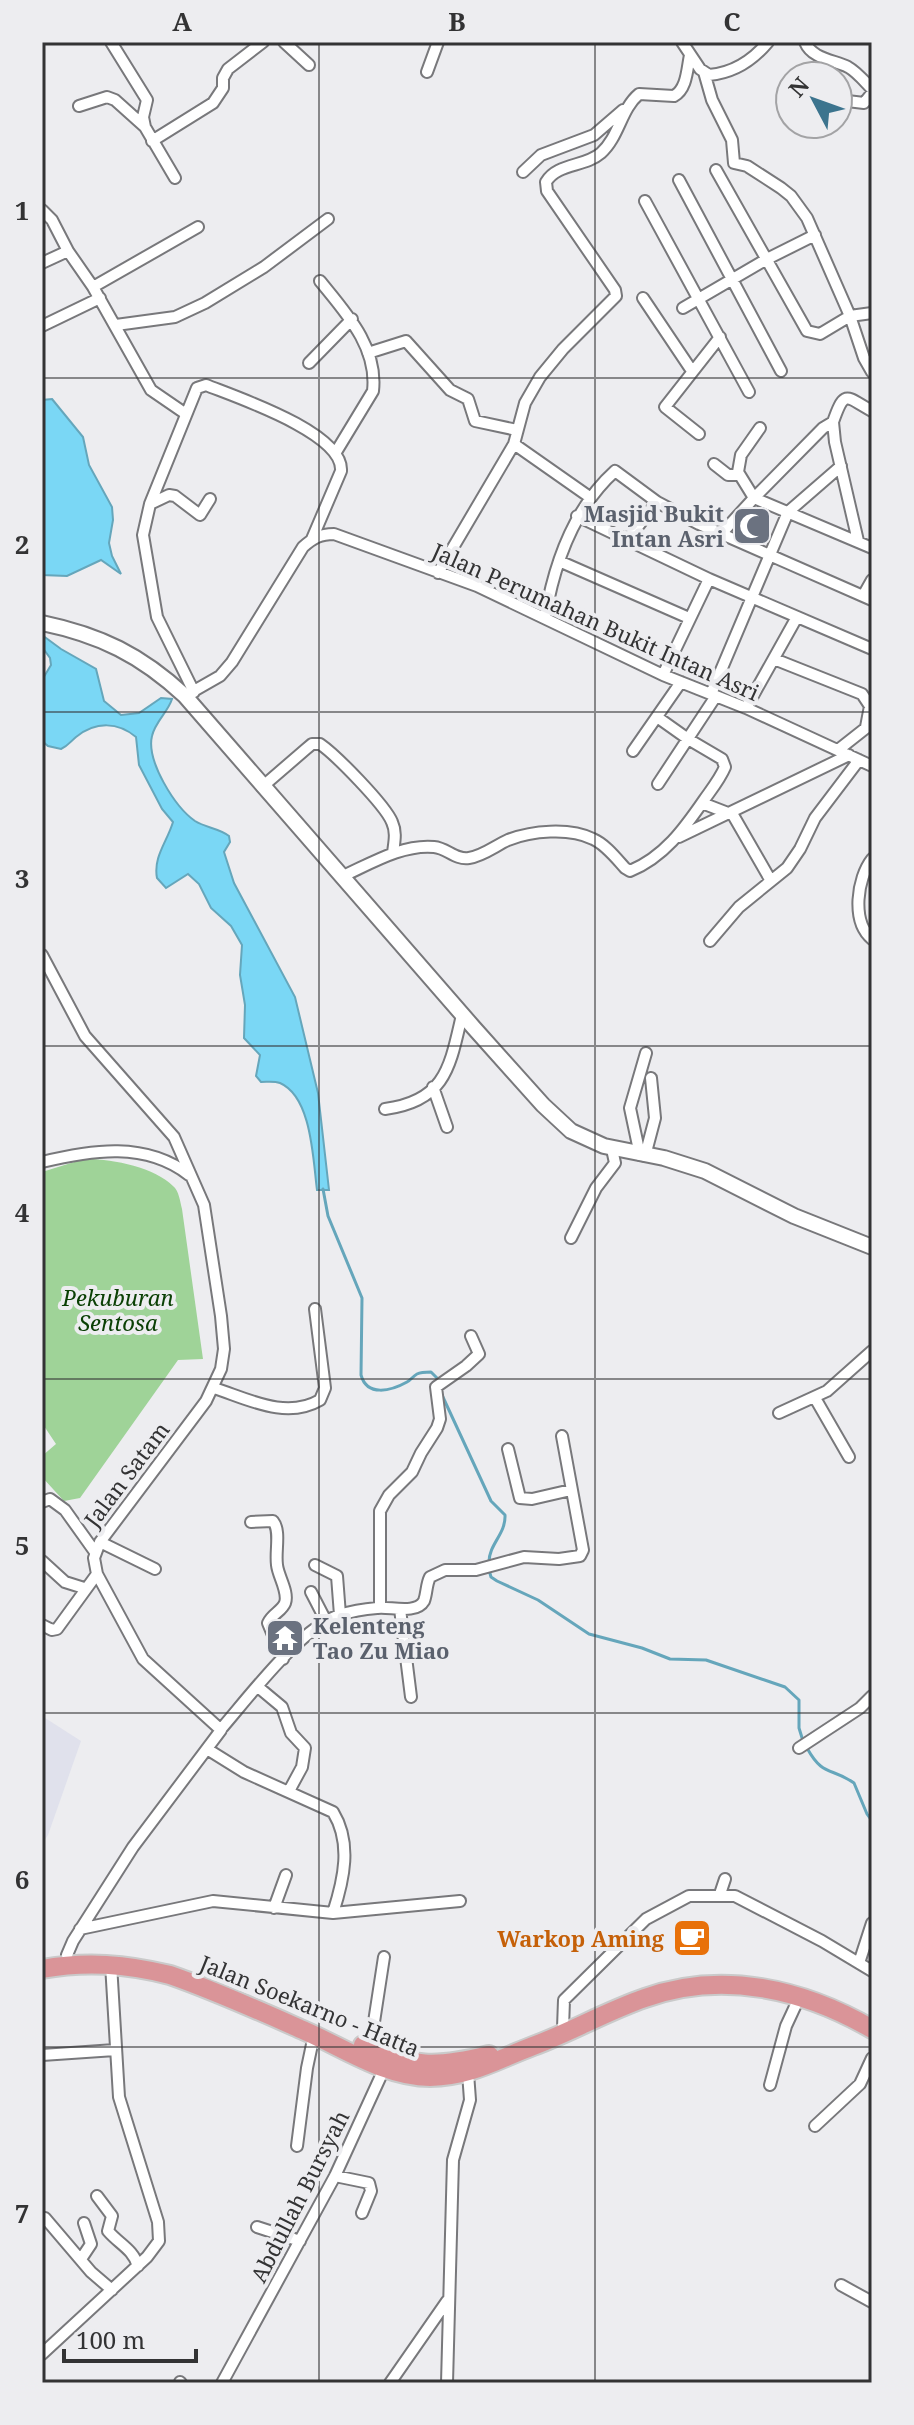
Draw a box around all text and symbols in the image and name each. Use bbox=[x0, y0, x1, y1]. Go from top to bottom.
text: A bbox=[172, 3, 192, 39]
text: B bbox=[448, 3, 466, 39]
text: C bbox=[723, 3, 741, 39]
north arrow bbox=[774, 60, 854, 140]
text: N bbox=[781, 70, 815, 103]
text: 1 bbox=[15, 192, 29, 228]
place label: Masjid Bukit Intan Asri bbox=[584, 498, 724, 553]
mosque icon: Masjid Bukit Intan Asri bbox=[731, 505, 773, 547]
text: 2 bbox=[15, 526, 29, 562]
street label: Jalan Perumahan Bukit Intan Asri bbox=[427, 535, 764, 707]
text: 3 bbox=[15, 860, 29, 896]
text: 4 bbox=[15, 1194, 30, 1230]
park label: Pekuburan Sentosa bbox=[61, 1282, 174, 1337]
street label: Jalan Satam bbox=[76, 1415, 176, 1534]
text: 5 bbox=[15, 1527, 29, 1563]
place label: Kelenteng Tao Zu Miao bbox=[313, 1610, 450, 1665]
temple icon: Kelenteng Tao Zu Miao bbox=[264, 1617, 306, 1659]
text: 6 bbox=[15, 1861, 29, 1897]
cafe icon: Warkop Aming bbox=[671, 1917, 713, 1959]
place label: Warkop Aming bbox=[497, 1923, 665, 1953]
street label: Jalan Soekarno - Hatta bbox=[195, 1947, 424, 2063]
street label: Abdullah Bursyah bbox=[243, 2105, 355, 2287]
text: 7 bbox=[15, 2195, 29, 2231]
scale bar bbox=[64, 2313, 196, 2363]
text: 100 m bbox=[76, 2323, 145, 2356]

